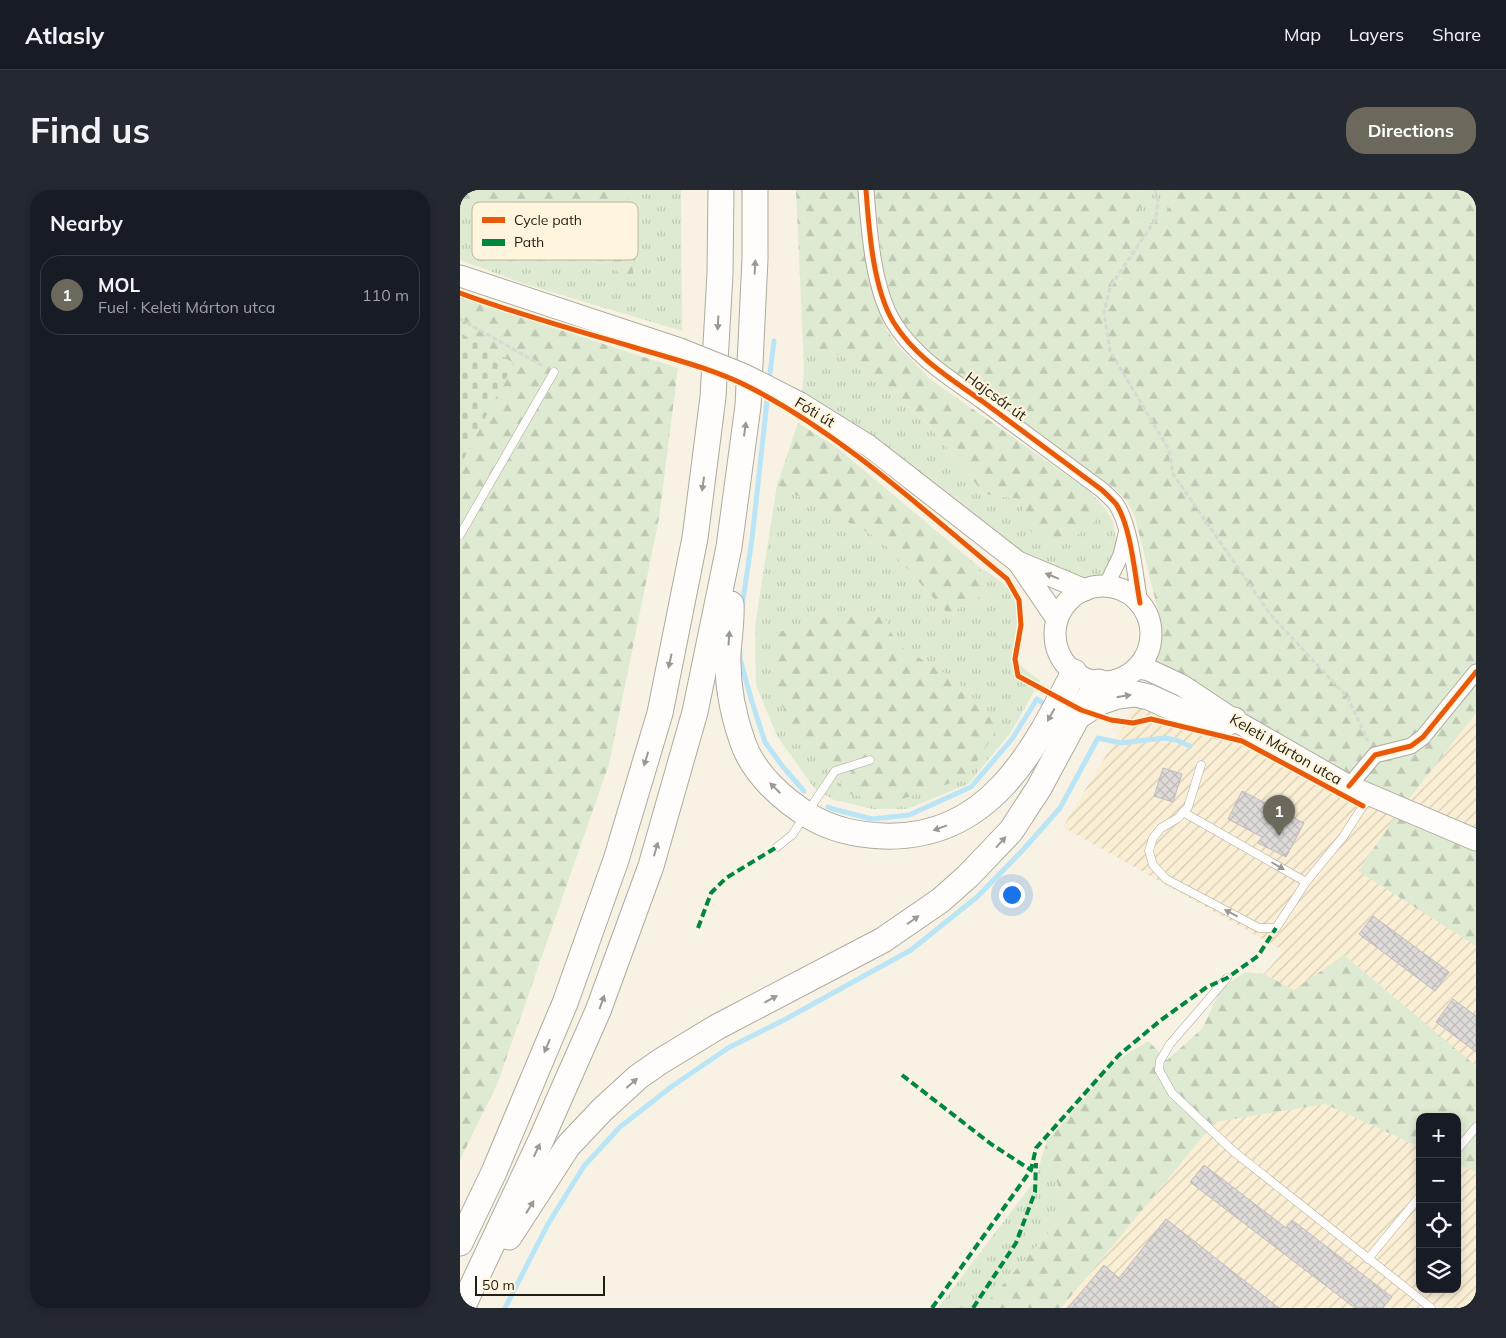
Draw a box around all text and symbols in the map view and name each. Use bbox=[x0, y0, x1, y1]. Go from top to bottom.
text: Atlasly bbox=[25, 20, 104, 50]
text: Map bbox=[1284, 23, 1321, 46]
text: Layers bbox=[1349, 23, 1404, 46]
text: Share bbox=[1432, 23, 1481, 46]
button: Directions bbox=[1346, 107, 1476, 154]
text: Find us bbox=[30, 108, 150, 152]
legend bbox=[472, 202, 638, 260]
text: Nearby bbox=[50, 210, 123, 236]
text: Cycle path bbox=[514, 211, 582, 229]
text: Path bbox=[514, 233, 544, 251]
one-way arrow bbox=[751, 259, 759, 275]
text: MOL bbox=[98, 273, 140, 297]
text: 1 bbox=[62, 285, 72, 305]
text: 110 m bbox=[362, 285, 409, 305]
text: Fuel · Keleti Márton utca bbox=[98, 297, 275, 317]
one-way arrow bbox=[713, 315, 721, 331]
street label: Hajcsár út bbox=[962, 367, 1030, 425]
street label: Fóti út bbox=[792, 393, 838, 431]
one-way arrow bbox=[741, 421, 749, 437]
one-way arrow bbox=[698, 477, 706, 493]
one-way arrow bbox=[1044, 571, 1059, 579]
one-way arrow bbox=[726, 629, 734, 645]
one-way arrow bbox=[666, 654, 674, 670]
one-way arrow bbox=[1116, 692, 1132, 700]
one-way arrow bbox=[1047, 708, 1055, 723]
street label: Keleti Márton utca bbox=[1227, 709, 1345, 789]
one-way arrow bbox=[641, 752, 649, 767]
one-way arrow bbox=[769, 782, 781, 794]
pin: 1 bbox=[1263, 795, 1295, 836]
one-way arrow bbox=[932, 824, 947, 832]
one-way arrow bbox=[996, 835, 1007, 848]
one-way arrow bbox=[653, 841, 661, 856]
one-way arrow bbox=[1272, 862, 1285, 871]
your location bbox=[999, 882, 1025, 908]
one-way arrow bbox=[1224, 909, 1238, 917]
one-way arrow bbox=[906, 915, 920, 925]
one-way arrow bbox=[599, 994, 606, 1009]
one-way arrow bbox=[764, 995, 778, 1003]
one-way arrow bbox=[543, 1039, 551, 1053]
one-way arrow bbox=[625, 1077, 638, 1088]
map controls bbox=[1416, 1113, 1461, 1293]
button: + bbox=[1416, 1113, 1461, 1158]
one-way arrow bbox=[532, 1143, 541, 1158]
button: − bbox=[1416, 1158, 1461, 1203]
one-way arrow bbox=[525, 1201, 534, 1214]
button: locate bbox=[1416, 1203, 1461, 1248]
button: layers bbox=[1416, 1248, 1461, 1293]
scale bar bbox=[475, 1273, 605, 1296]
text: 50 m bbox=[482, 1276, 515, 1294]

